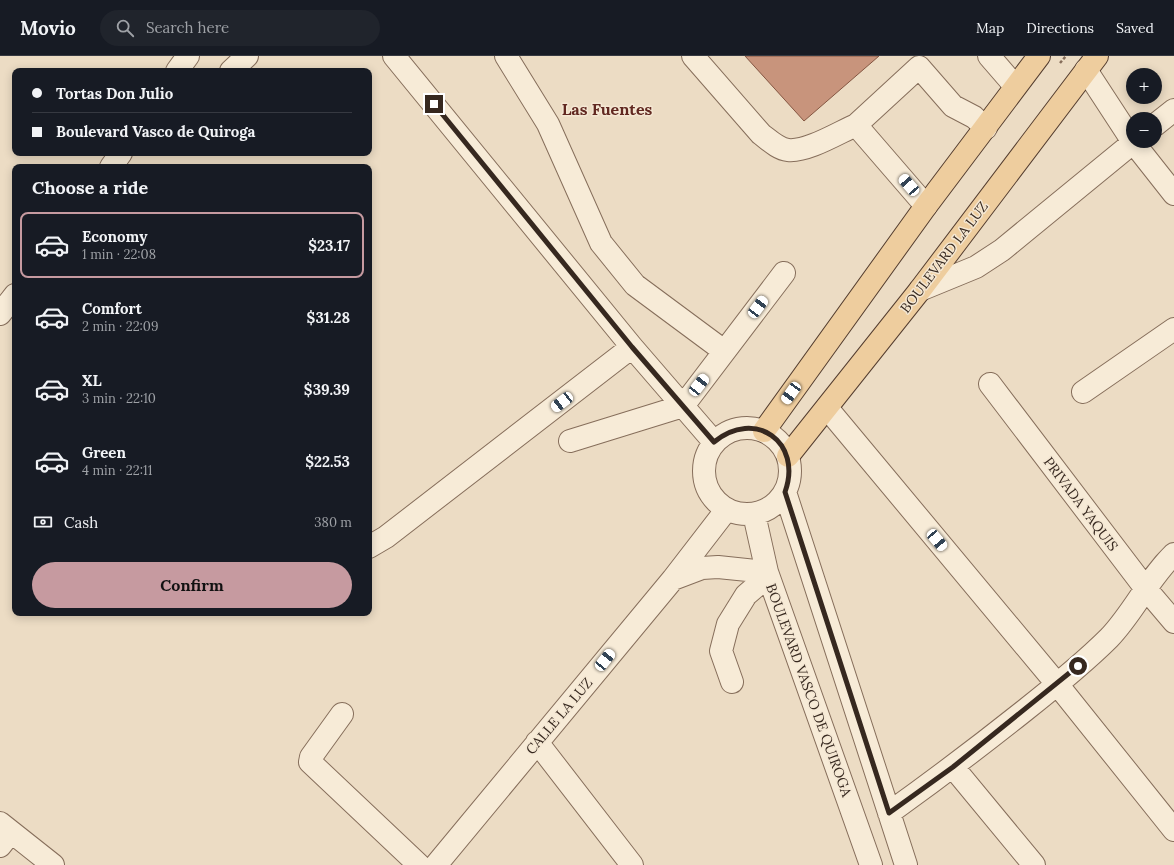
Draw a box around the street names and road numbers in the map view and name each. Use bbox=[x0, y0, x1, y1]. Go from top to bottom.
street label: BOULEVARD LA LUZ bbox=[896, 198, 992, 316]
street label: PRIVADA YAQUIS bbox=[1040, 453, 1122, 555]
street label: BOULEVARD VASCO DE QUIROGA bbox=[762, 581, 856, 799]
street label: CALLE LA LUZ bbox=[522, 674, 596, 758]

